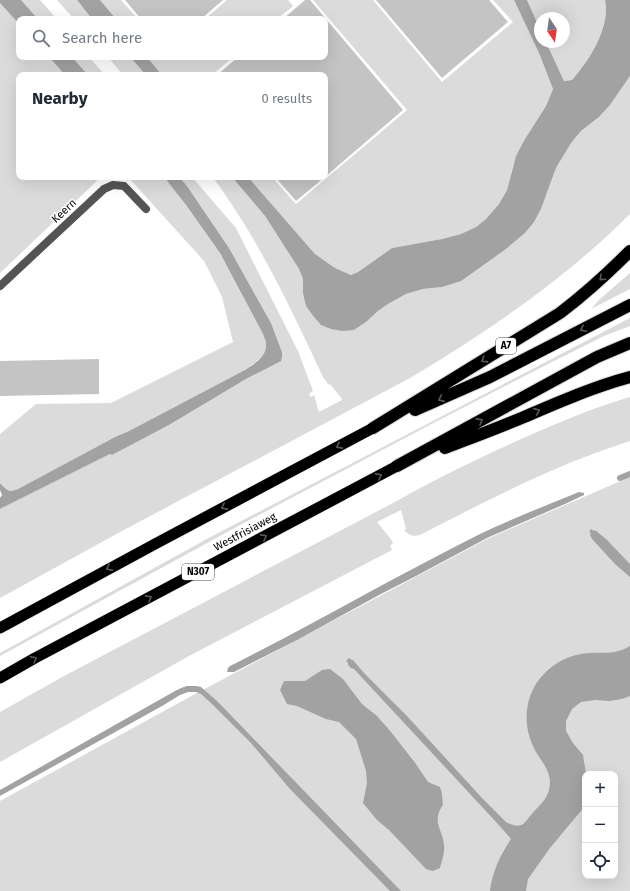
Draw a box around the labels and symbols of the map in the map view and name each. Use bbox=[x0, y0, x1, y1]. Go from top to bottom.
north arrow bbox=[534, 12, 570, 48]
street label: Keern bbox=[49, 196, 79, 226]
one-way arrow bbox=[599, 274, 607, 281]
one-way arrow bbox=[580, 324, 587, 331]
road number: A7 bbox=[496, 338, 516, 354]
one-way arrow bbox=[481, 355, 488, 363]
one-way arrow bbox=[438, 394, 445, 402]
one-way arrow bbox=[533, 408, 541, 416]
one-way arrow bbox=[476, 418, 483, 426]
one-way arrow bbox=[336, 442, 343, 449]
one-way arrow bbox=[374, 473, 382, 481]
one-way arrow bbox=[221, 502, 228, 510]
street label: Westfrisiaweg bbox=[212, 510, 279, 554]
one-way arrow bbox=[260, 534, 267, 542]
one-way arrow bbox=[106, 564, 113, 571]
road number: N307 bbox=[182, 564, 214, 580]
one-way arrow bbox=[145, 595, 152, 603]
one-way arrow bbox=[30, 656, 37, 664]

